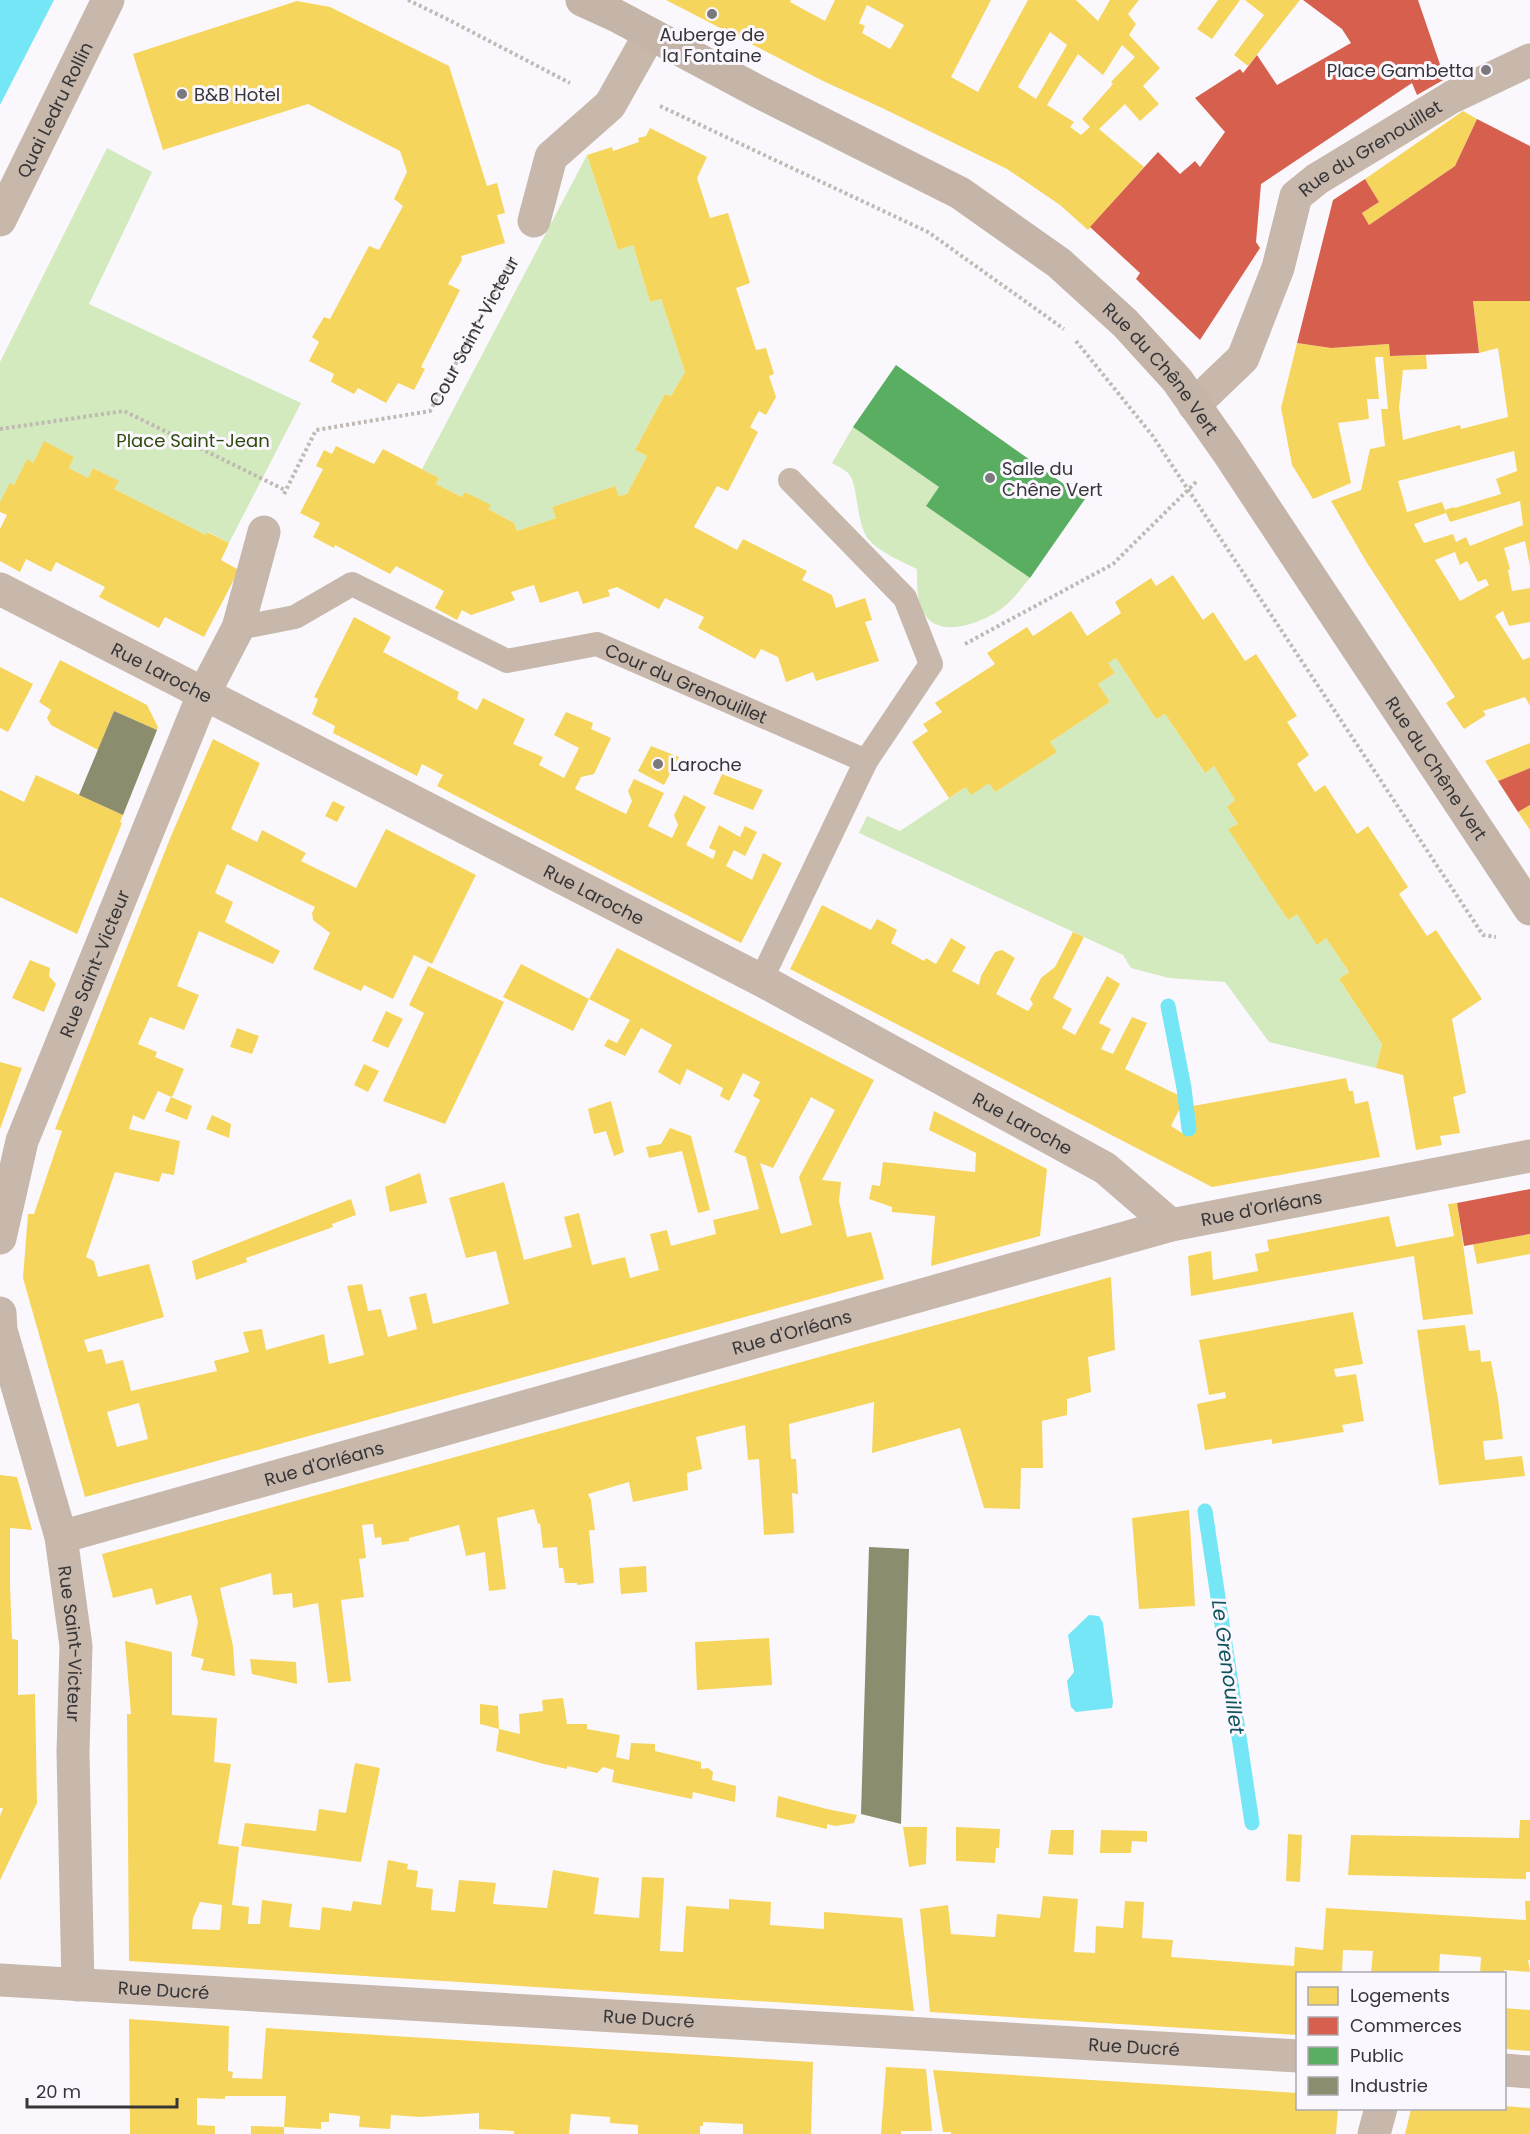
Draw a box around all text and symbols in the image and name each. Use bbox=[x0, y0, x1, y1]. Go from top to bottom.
marker: Auberge de la Fontaine bbox=[705, 7, 719, 21]
place label: Auberge de la Fontaine bbox=[659, 22, 765, 68]
street label: Quai Ledru Rollin bbox=[10, 37, 98, 182]
place label: Place Gambetta bbox=[1327, 58, 1474, 83]
marker: Place Gambetta bbox=[1479, 63, 1493, 77]
place label: B&B Hotel bbox=[194, 82, 280, 107]
marker: B&B Hotel bbox=[175, 87, 189, 101]
street label: Rue du Grenouillet bbox=[1293, 94, 1446, 202]
street label: Cour Saint-Victeur bbox=[422, 251, 524, 411]
street label: Rue du Chêne Vert bbox=[1097, 296, 1225, 440]
park label: Place Saint-Jean bbox=[116, 428, 270, 453]
place label: Salle du Chêne Vert bbox=[1002, 456, 1103, 502]
marker: Salle du Chêne Vert bbox=[983, 471, 997, 485]
street label: Rue Laroche bbox=[107, 636, 217, 708]
street label: Cour du Grenouillet bbox=[601, 637, 771, 729]
street label: Rue du Chêne Vert bbox=[1380, 691, 1493, 845]
place label: Laroche bbox=[670, 752, 742, 777]
marker: Laroche bbox=[651, 757, 665, 771]
street label: Rue Laroche bbox=[539, 858, 649, 931]
street label: Rue Saint-Victeur bbox=[53, 886, 135, 1041]
street label: Rue Laroche bbox=[968, 1086, 1077, 1161]
street label: Rue d'Orléans bbox=[1199, 1184, 1324, 1232]
street label: Rue d'Orléans bbox=[729, 1303, 854, 1360]
street label: Rue d'Orléans bbox=[261, 1434, 386, 1492]
street label: Rue Saint-Victeur bbox=[53, 1564, 89, 1723]
water label: Le Grenouillet bbox=[1205, 1598, 1251, 1737]
legend bbox=[1296, 1972, 1506, 2110]
street label: Rue Ducré bbox=[117, 1974, 210, 2005]
text: Logements bbox=[1350, 1983, 1450, 2008]
street label: Rue Ducré bbox=[602, 2003, 695, 2033]
text: Commerces bbox=[1350, 2013, 1462, 2038]
street label: Rue Ducré bbox=[1088, 2031, 1180, 2062]
text: Public bbox=[1350, 2043, 1404, 2068]
scale bar bbox=[27, 2071, 177, 2109]
text: Industrie bbox=[1350, 2073, 1428, 2098]
text: 20 m bbox=[36, 2079, 81, 2104]

